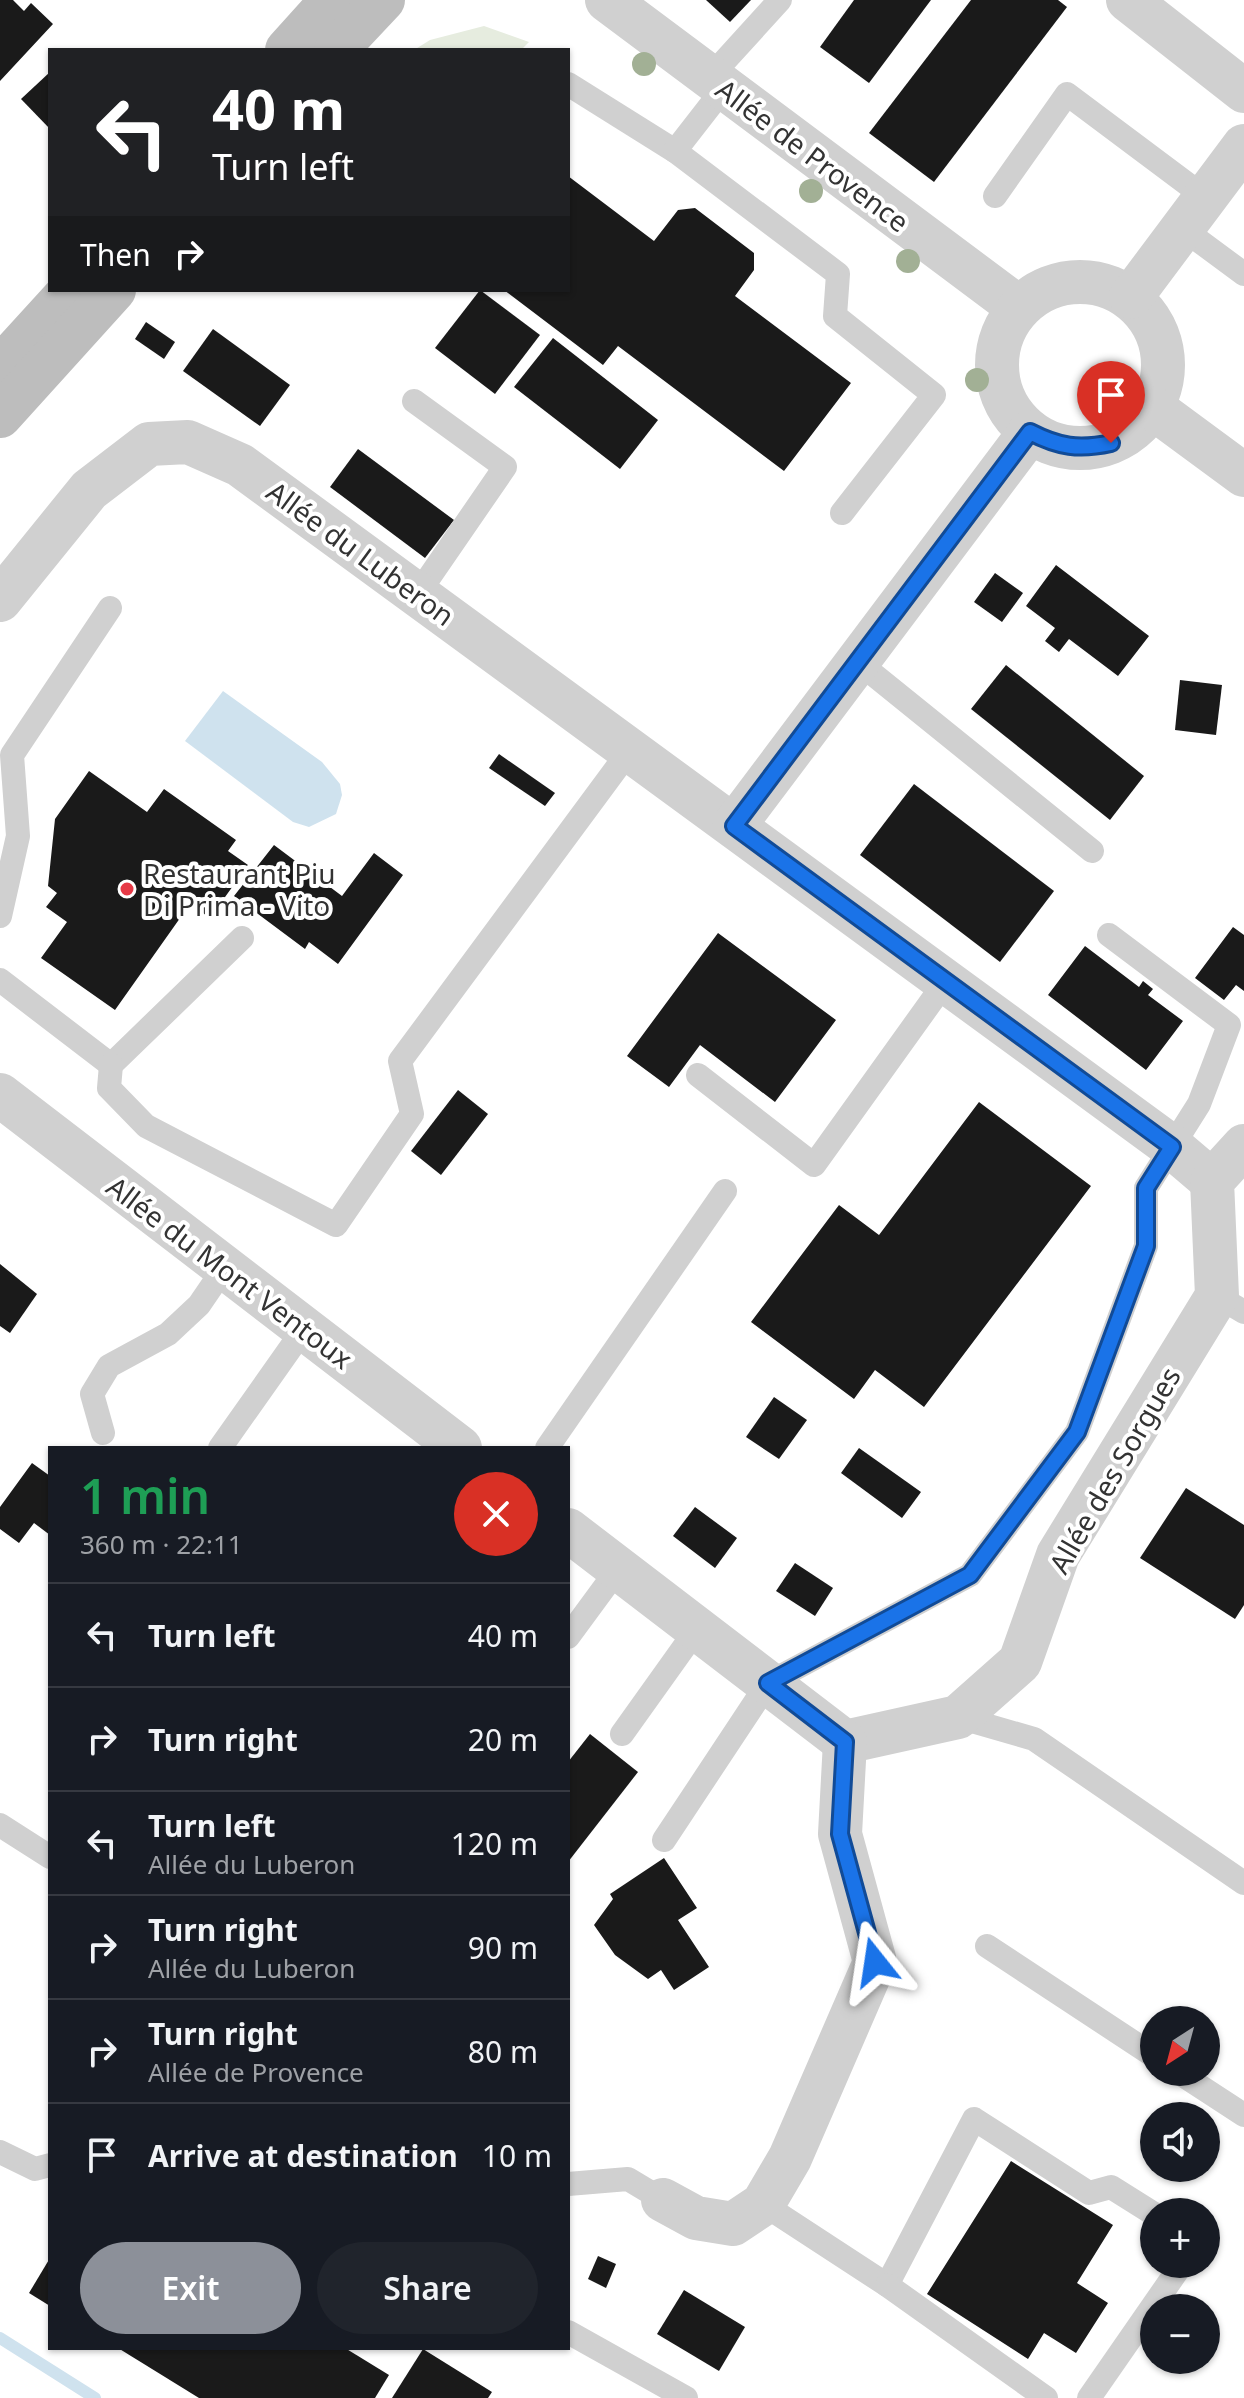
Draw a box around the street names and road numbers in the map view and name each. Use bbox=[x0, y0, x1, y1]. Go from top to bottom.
street label: Allée de Provence bbox=[709, 70, 917, 240]
street label: Allée du Luberon bbox=[260, 472, 462, 634]
street label: Allée du Mont Ventoux bbox=[99, 1167, 361, 1377]
street label: Allée des Sorgues bbox=[1039, 1360, 1189, 1580]

